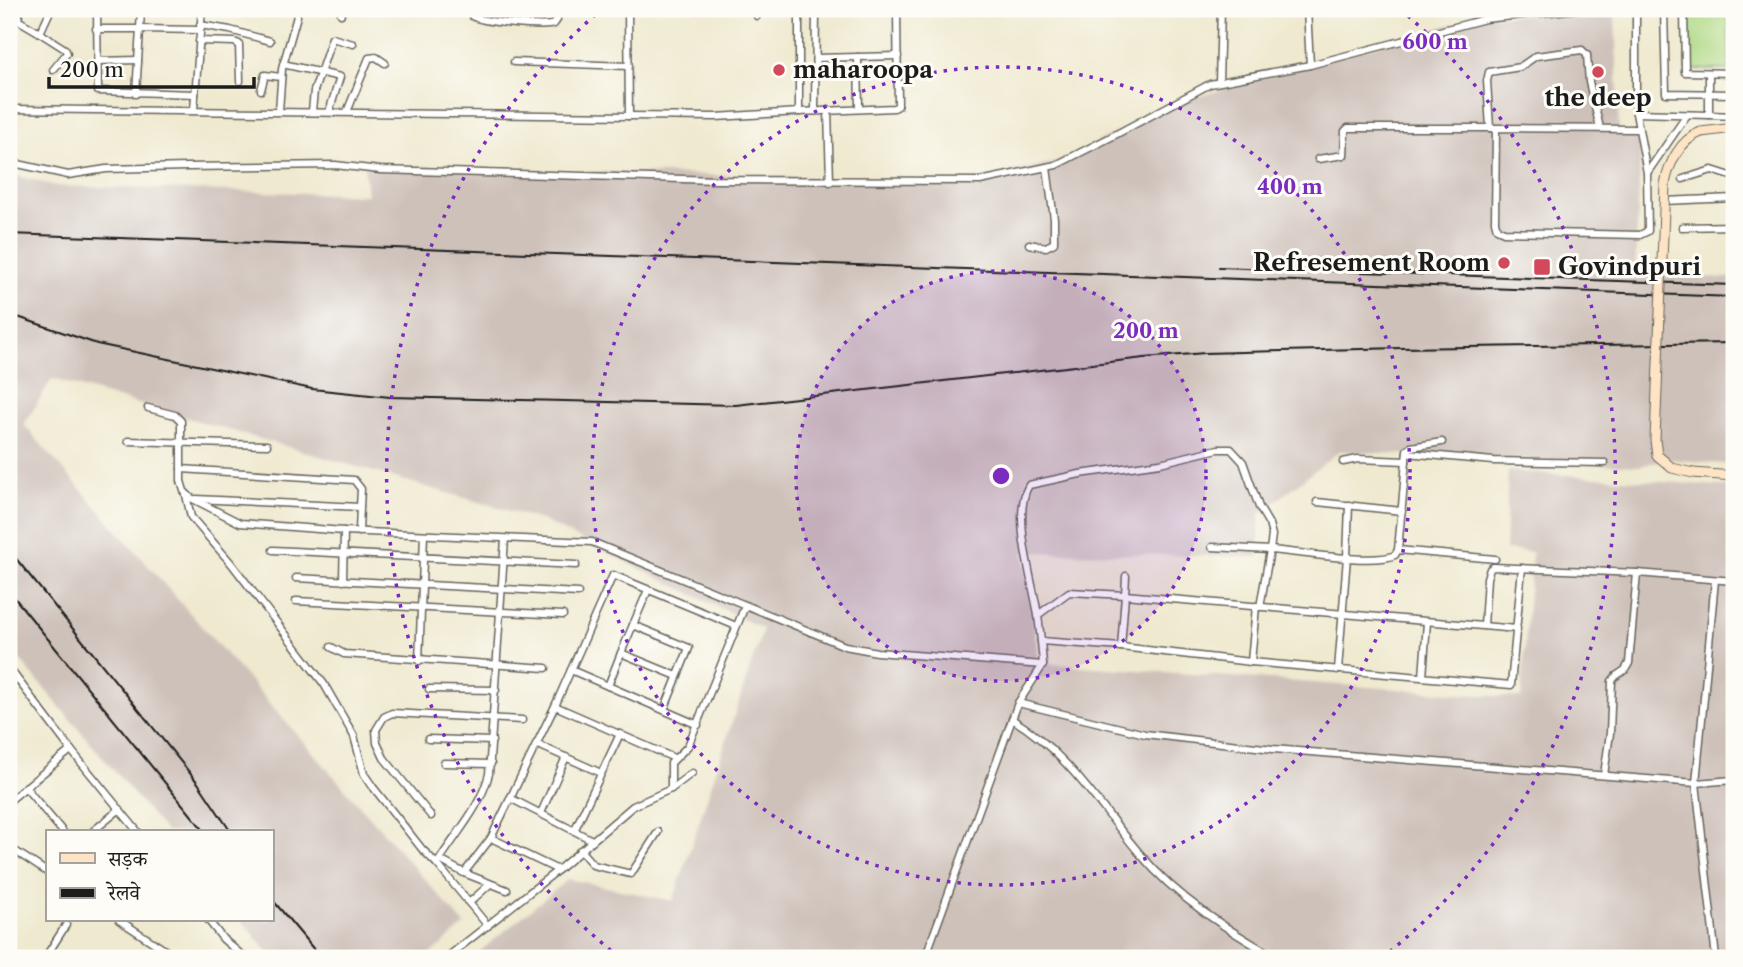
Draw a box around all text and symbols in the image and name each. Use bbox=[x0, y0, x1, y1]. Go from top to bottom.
text: 600 m bbox=[1402, 29, 1468, 54]
scale bar bbox=[49, 46, 254, 90]
place label: maharoopa bbox=[793, 55, 934, 84]
text: 200 m bbox=[60, 57, 124, 82]
marker: maharoopa bbox=[771, 62, 787, 78]
marker: the deep bbox=[1590, 64, 1606, 80]
place label: the deep bbox=[1544, 83, 1652, 112]
text: 400 m bbox=[1257, 174, 1323, 199]
place label: Refresement Room bbox=[1253, 248, 1490, 277]
place label: Govindpuri bbox=[1558, 252, 1701, 281]
marker: Refresement Room bbox=[1496, 255, 1512, 271]
marker: Govindpuri bbox=[1532, 257, 1552, 277]
text: 200 m bbox=[1113, 318, 1179, 343]
centre of rings bbox=[989, 464, 1013, 488]
legend bbox=[46, 830, 273, 922]
text: सड़क bbox=[107, 846, 148, 871]
text: रेलवे bbox=[105, 880, 142, 905]

